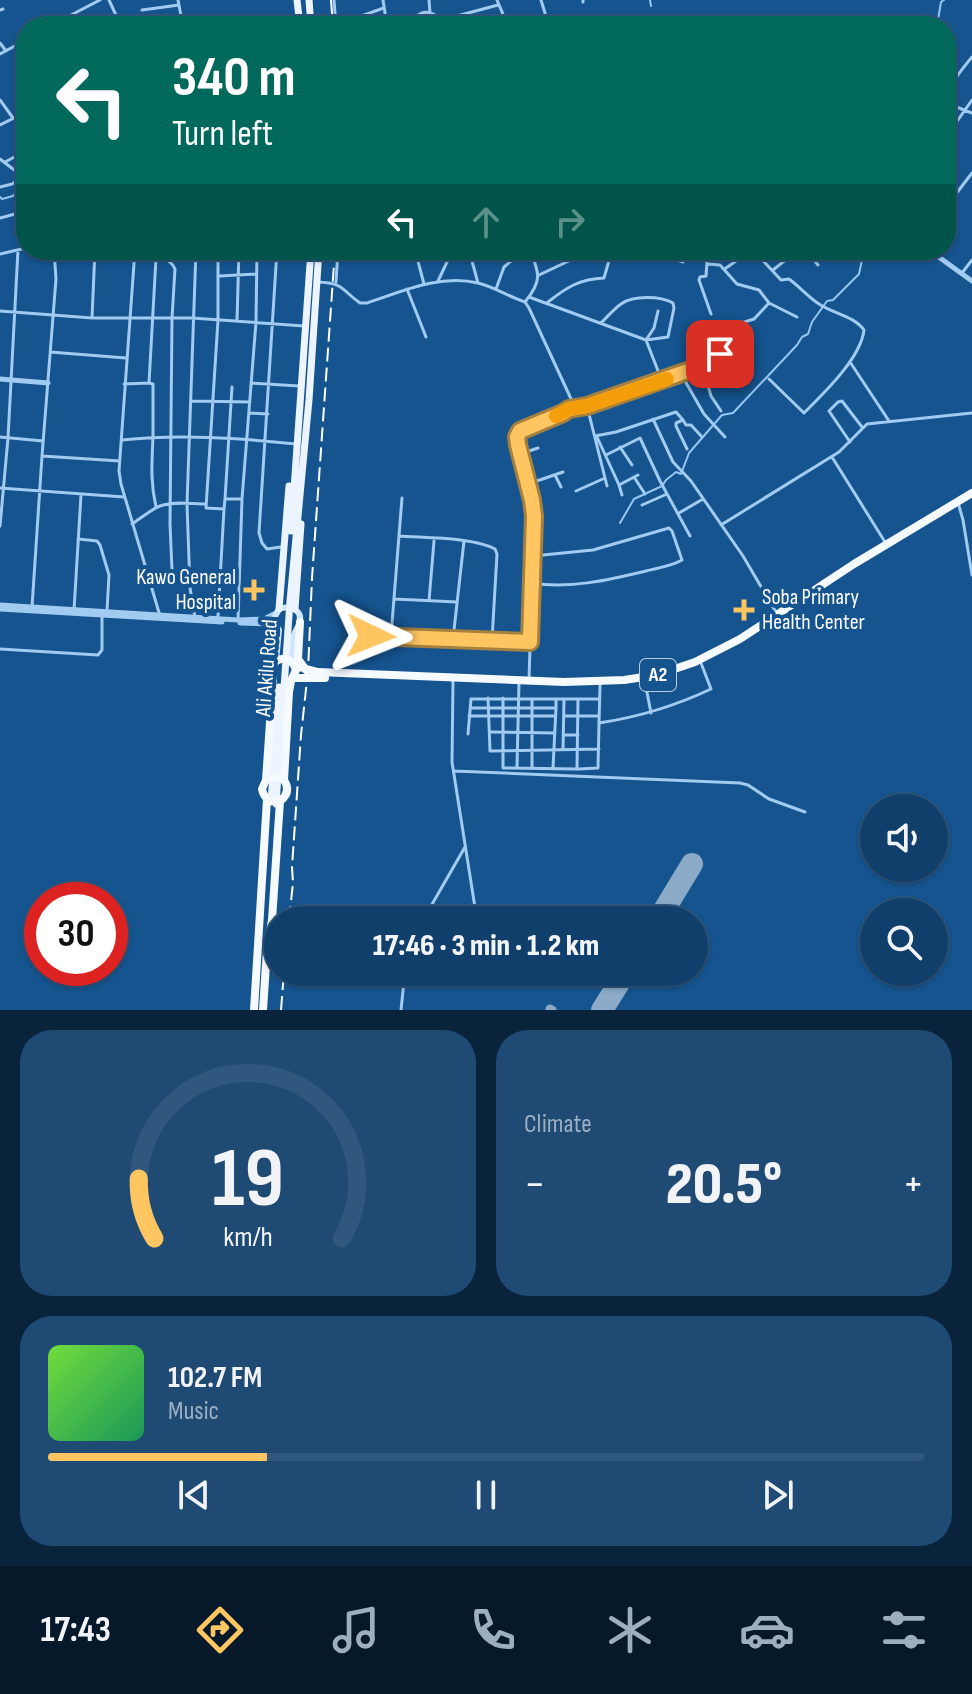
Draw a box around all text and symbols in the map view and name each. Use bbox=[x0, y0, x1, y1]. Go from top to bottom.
text: 340 m bbox=[172, 45, 296, 112]
icon: left bbox=[40, 48, 144, 152]
text: Turn left bbox=[172, 113, 273, 156]
icon: left bbox=[380, 200, 424, 244]
icon: ahead bbox=[464, 200, 508, 244]
icon: right bbox=[548, 200, 592, 244]
pin bbox=[686, 320, 754, 388]
icon: arrive bbox=[698, 332, 742, 376]
place label: Kawo General Hospital bbox=[136, 564, 236, 616]
marker: Kawo General Hospital bbox=[243, 579, 265, 601]
place label: Soba Primary Health Center bbox=[762, 584, 865, 636]
position arrow bbox=[329, 594, 413, 678]
marker: Soba Primary Health Center bbox=[733, 599, 755, 621]
street label: Ali Akilu Road bbox=[250, 618, 284, 719]
road number: A2 bbox=[640, 659, 676, 691]
map controls bbox=[860, 794, 948, 986]
button: sound bbox=[860, 794, 948, 882]
speed limit sign: 30 bbox=[24, 882, 128, 986]
button: search bbox=[860, 898, 948, 986]
text: 17:46 · 3 min · 1.2 km bbox=[373, 928, 599, 964]
text: Climate bbox=[524, 1109, 592, 1140]
text: 19 bbox=[212, 1130, 284, 1230]
text: 20.5° bbox=[666, 1149, 782, 1221]
text: − bbox=[524, 1158, 546, 1211]
text: + bbox=[902, 1158, 924, 1211]
text: km/h bbox=[223, 1220, 273, 1255]
text: 102.7 FM bbox=[168, 1360, 262, 1396]
text: Music bbox=[168, 1396, 219, 1427]
icon: previous bbox=[172, 1473, 216, 1517]
icon: pause bbox=[464, 1473, 508, 1517]
icon: next bbox=[756, 1473, 800, 1517]
icon: directions bbox=[192, 1602, 248, 1658]
icon: music bbox=[328, 1602, 384, 1658]
icon: phone bbox=[465, 1602, 521, 1658]
icon: climate bbox=[602, 1602, 658, 1658]
icon: car bbox=[739, 1602, 795, 1658]
icon: filters bbox=[876, 1602, 932, 1658]
text: 17:43 bbox=[40, 1609, 111, 1652]

